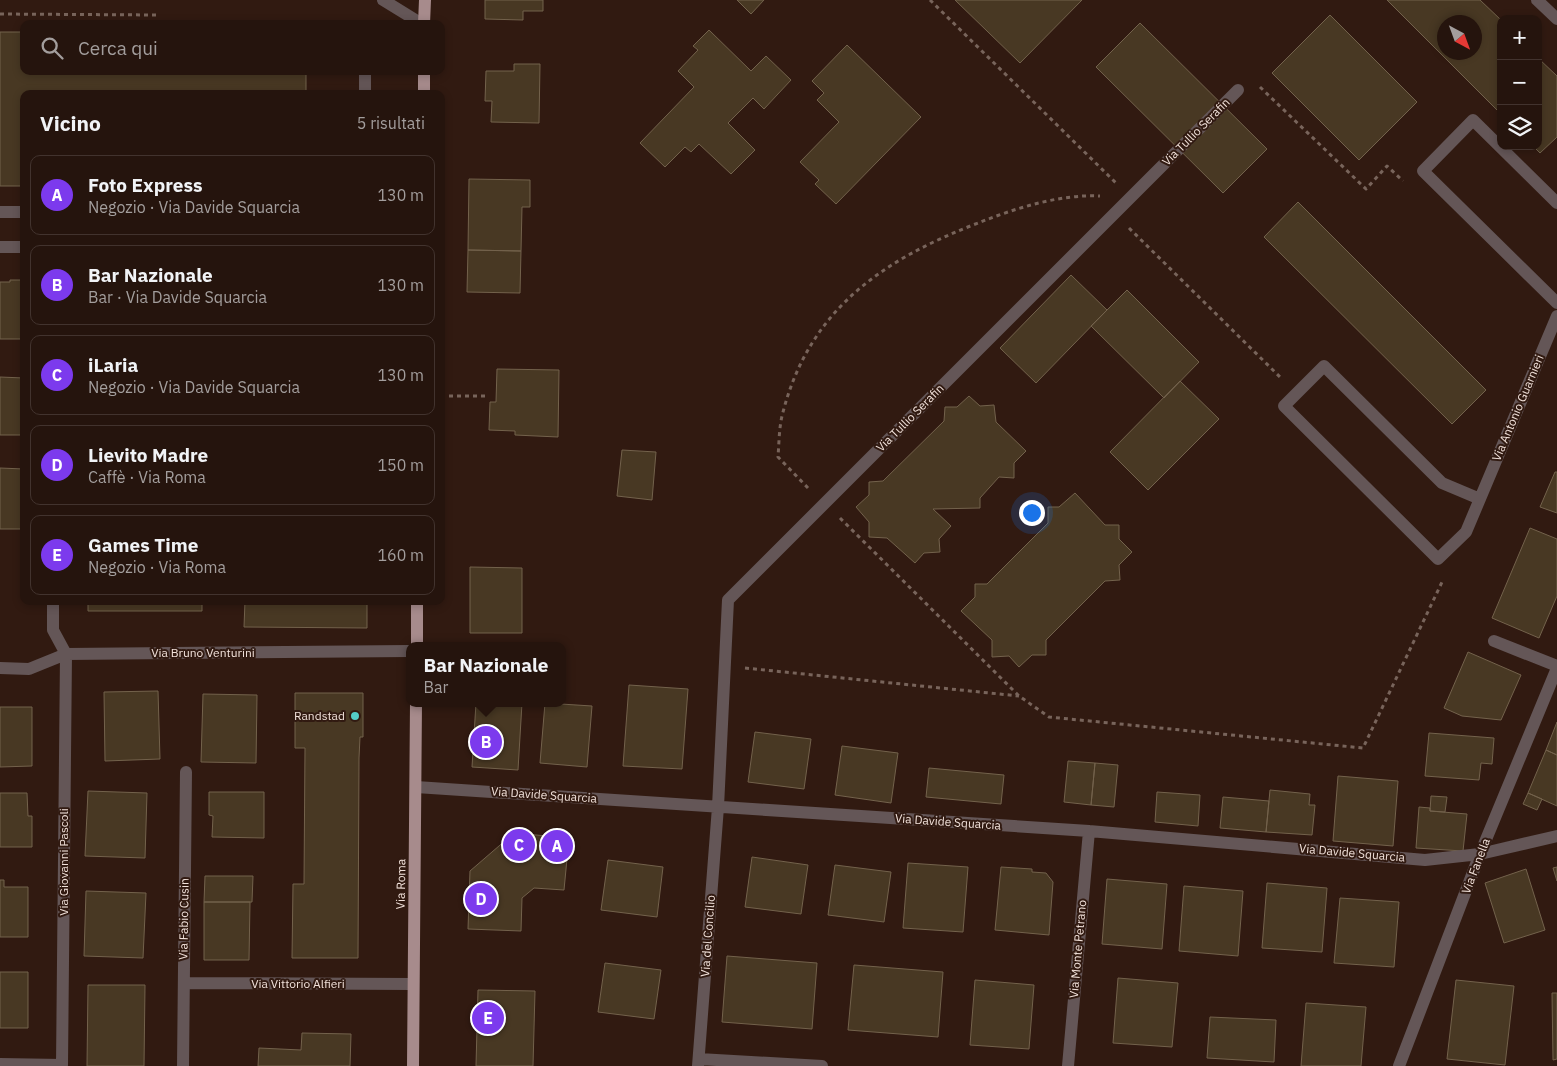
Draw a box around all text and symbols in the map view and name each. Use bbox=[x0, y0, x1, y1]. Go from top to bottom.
north arrow bbox=[1437, 15, 1482, 60]
map controls bbox=[1497, 15, 1542, 150]
button: + bbox=[1497, 15, 1542, 60]
search box bbox=[20, 20, 445, 75]
icon: search bbox=[38, 34, 66, 62]
text: Cerca qui bbox=[78, 36, 158, 60]
button: − bbox=[1497, 60, 1542, 105]
street label: Via Tullio Serafin bbox=[1159, 95, 1233, 169]
button: layers bbox=[1497, 105, 1542, 150]
text: Vicino bbox=[40, 109, 101, 137]
text: 5 risultati bbox=[357, 113, 425, 133]
text: Foto Express bbox=[88, 173, 203, 197]
text: A bbox=[52, 185, 62, 205]
text: 130 m bbox=[377, 185, 424, 205]
text: Negozio · Via Davide Squarcia bbox=[88, 197, 300, 217]
text: Bar Nazionale bbox=[88, 263, 213, 287]
text: B bbox=[52, 275, 62, 295]
text: 130 m bbox=[377, 275, 424, 295]
text: Bar · Via Davide Squarcia bbox=[88, 287, 267, 307]
street label: Via Antonio Guarnieri bbox=[1488, 352, 1547, 463]
text: iLaria bbox=[88, 353, 138, 377]
text: C bbox=[52, 365, 62, 385]
text: 130 m bbox=[377, 365, 424, 385]
text: Negozio · Via Davide Squarcia bbox=[88, 377, 300, 397]
street label: Via Tullio Serafin bbox=[873, 381, 947, 455]
text: Lievito Madre bbox=[88, 443, 208, 467]
text: D bbox=[51, 455, 63, 475]
text: 150 m bbox=[377, 455, 424, 475]
text: Caffè · Via Roma bbox=[88, 467, 206, 487]
your location bbox=[1019, 500, 1045, 526]
text: Games Time bbox=[88, 533, 198, 557]
text: E bbox=[52, 545, 62, 565]
text: 160 m bbox=[377, 545, 424, 565]
text: Negozio · Via Roma bbox=[88, 557, 226, 577]
popup bbox=[406, 642, 566, 707]
street label: Via Bruno Venturini bbox=[151, 645, 255, 660]
text: Bar Nazionale bbox=[424, 653, 548, 677]
text: Bar bbox=[424, 677, 448, 697]
place label: Randstad bbox=[294, 708, 345, 723]
marker: Randstad bbox=[349, 710, 361, 722]
pin: B bbox=[470, 723, 502, 761]
street label: Via Davide Squarcia bbox=[491, 783, 598, 806]
street label: Via Giovanni Pascoli bbox=[56, 808, 71, 916]
street label: Via Davide Squarcia bbox=[895, 810, 1002, 833]
pin: C bbox=[503, 826, 535, 864]
pin: A bbox=[541, 827, 573, 865]
street label: Via Fanella bbox=[1458, 835, 1493, 896]
street label: Via Davide Squarcia bbox=[1299, 840, 1406, 865]
street label: Via Roma bbox=[393, 858, 408, 909]
street label: Via Fabio Cusin bbox=[175, 878, 192, 960]
pin: D bbox=[465, 880, 497, 918]
street label: Via del Concilio bbox=[697, 894, 718, 977]
street label: Via Monte Petrano bbox=[1066, 899, 1089, 999]
street label: Via Vittorio Alfieri bbox=[251, 976, 345, 991]
pin: E bbox=[472, 999, 504, 1037]

